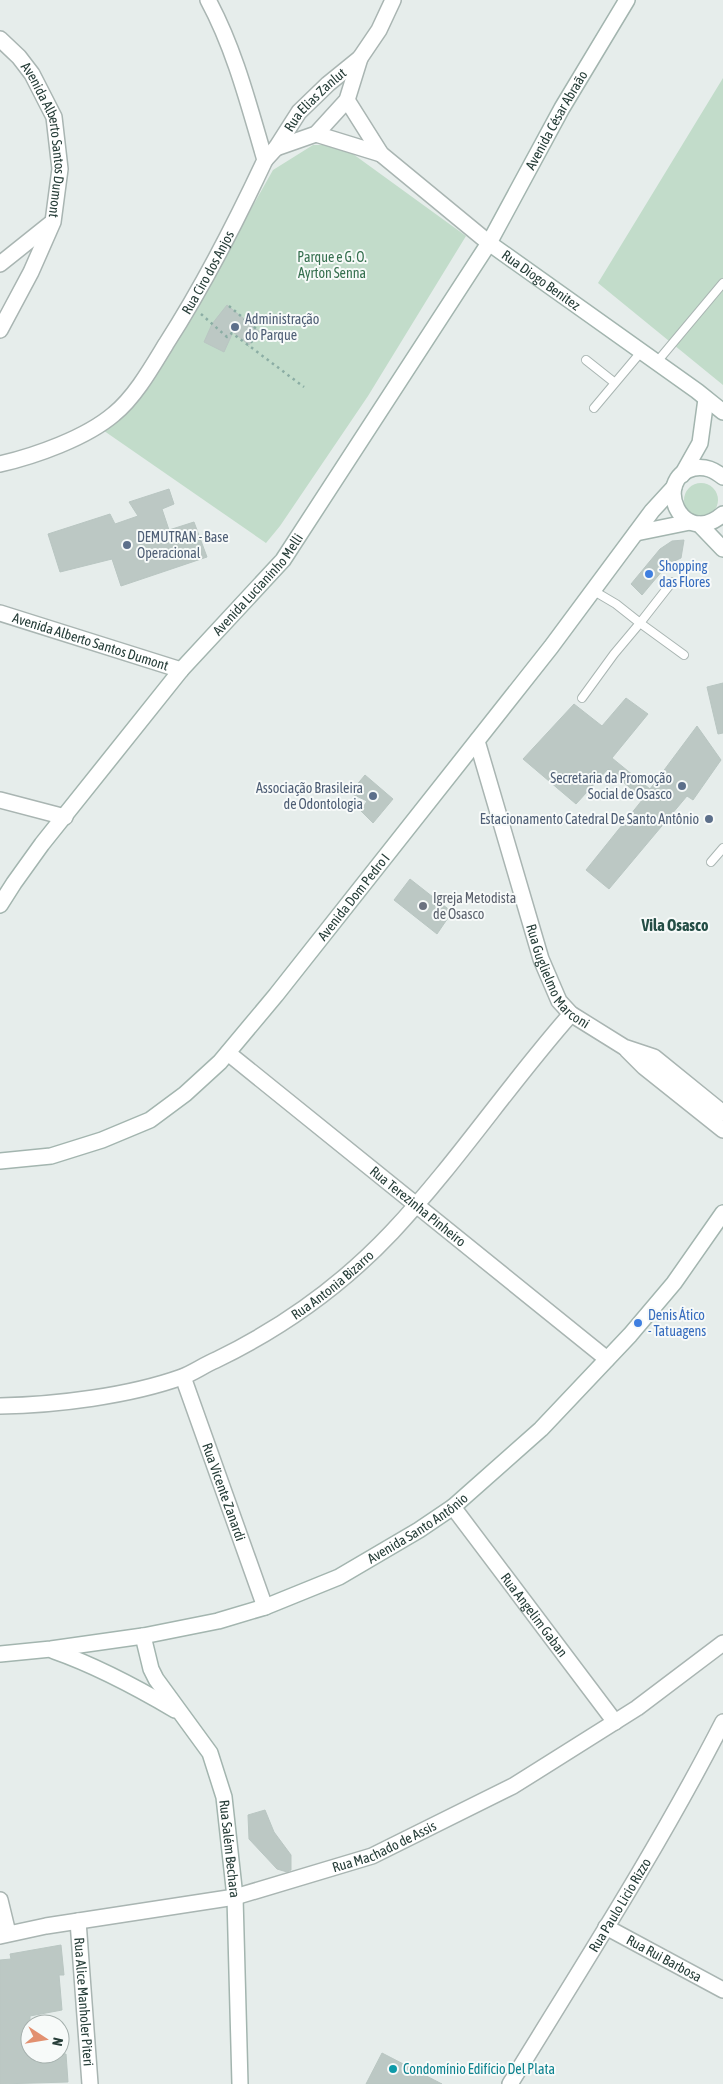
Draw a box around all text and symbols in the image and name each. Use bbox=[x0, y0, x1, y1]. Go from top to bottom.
street label: Avenida Alberto Santos Dumont bbox=[18, 59, 68, 219]
street label: Rua Elias Zanlut bbox=[281, 65, 349, 134]
street label: Avenida César Abraão bbox=[522, 68, 591, 172]
street label: Rua Ciro dos Anjos bbox=[178, 228, 237, 317]
street label: Rua Diogo Benitez bbox=[499, 247, 583, 313]
park label: Parque e G. O. Ayrton Senna bbox=[297, 249, 367, 281]
place label: Administração do Parque bbox=[245, 311, 319, 343]
marker: Administração do Parque bbox=[229, 321, 241, 333]
place label: DEMUTRAN - Base Operacional bbox=[137, 529, 229, 561]
street label: Avenida Lucianinho Melli bbox=[209, 530, 306, 639]
marker: DEMUTRAN - Base Operacional bbox=[121, 539, 133, 551]
place label: Shopping das Flores bbox=[659, 558, 710, 590]
marker: Shopping das Flores bbox=[643, 568, 655, 580]
street label: Avenida Alberto Santos Dumont bbox=[11, 609, 171, 674]
place label: Secretaria da Promoção Social de Osasco bbox=[550, 770, 672, 802]
place label: Associação Brasileira de Odontologia bbox=[256, 780, 363, 812]
marker: Secretaria da Promoção Social de Osasco bbox=[676, 780, 688, 792]
marker: Associação Brasileira de Odontologia bbox=[367, 790, 379, 802]
place label: Estacionamento Catedral De Santo Antônio bbox=[480, 811, 699, 827]
marker: Estacionamento Catedral De Santo Antônio bbox=[703, 813, 715, 825]
street label: Avenida Dom Pedro I bbox=[314, 850, 393, 944]
place label: Igreja Metodista de Osasco bbox=[433, 890, 516, 922]
marker: Igreja Metodista de Osasco bbox=[417, 900, 429, 912]
district label: Vila Osasco bbox=[641, 916, 709, 934]
street label: Rua Guglielmo Marconi bbox=[523, 922, 593, 1032]
street label: Rua Terezinha Pinheiro bbox=[367, 1163, 469, 1250]
street label: Rua Antonia Bizarro bbox=[288, 1247, 377, 1323]
place label: Denis Ático - Tatuagens bbox=[648, 1307, 706, 1339]
marker: Denis Ático - Tatuagens bbox=[632, 1317, 644, 1329]
street label: Rua Vicente Zanardi bbox=[199, 1441, 249, 1543]
street label: Avenida Santo Antônio bbox=[364, 1490, 471, 1567]
street label: Rua Angelim Gaban bbox=[498, 1570, 571, 1660]
street label: Rua Salém Bechara bbox=[216, 1799, 243, 1899]
street label: Rua Machado de Assis bbox=[330, 1817, 439, 1875]
street label: Rua Paulo Licio Rizzo bbox=[585, 1855, 654, 1955]
street label: Rua Rui Barbosa bbox=[624, 1932, 704, 1985]
street label: Rua Alice Manholer Piteri bbox=[71, 1937, 97, 2067]
north arrow bbox=[20, 2014, 70, 2064]
text: N bbox=[49, 2036, 66, 2047]
place label: Condomínio Edifício Del Plata bbox=[403, 2061, 555, 2077]
marker: Condomínio Edifício Del Plata bbox=[387, 2063, 399, 2075]

